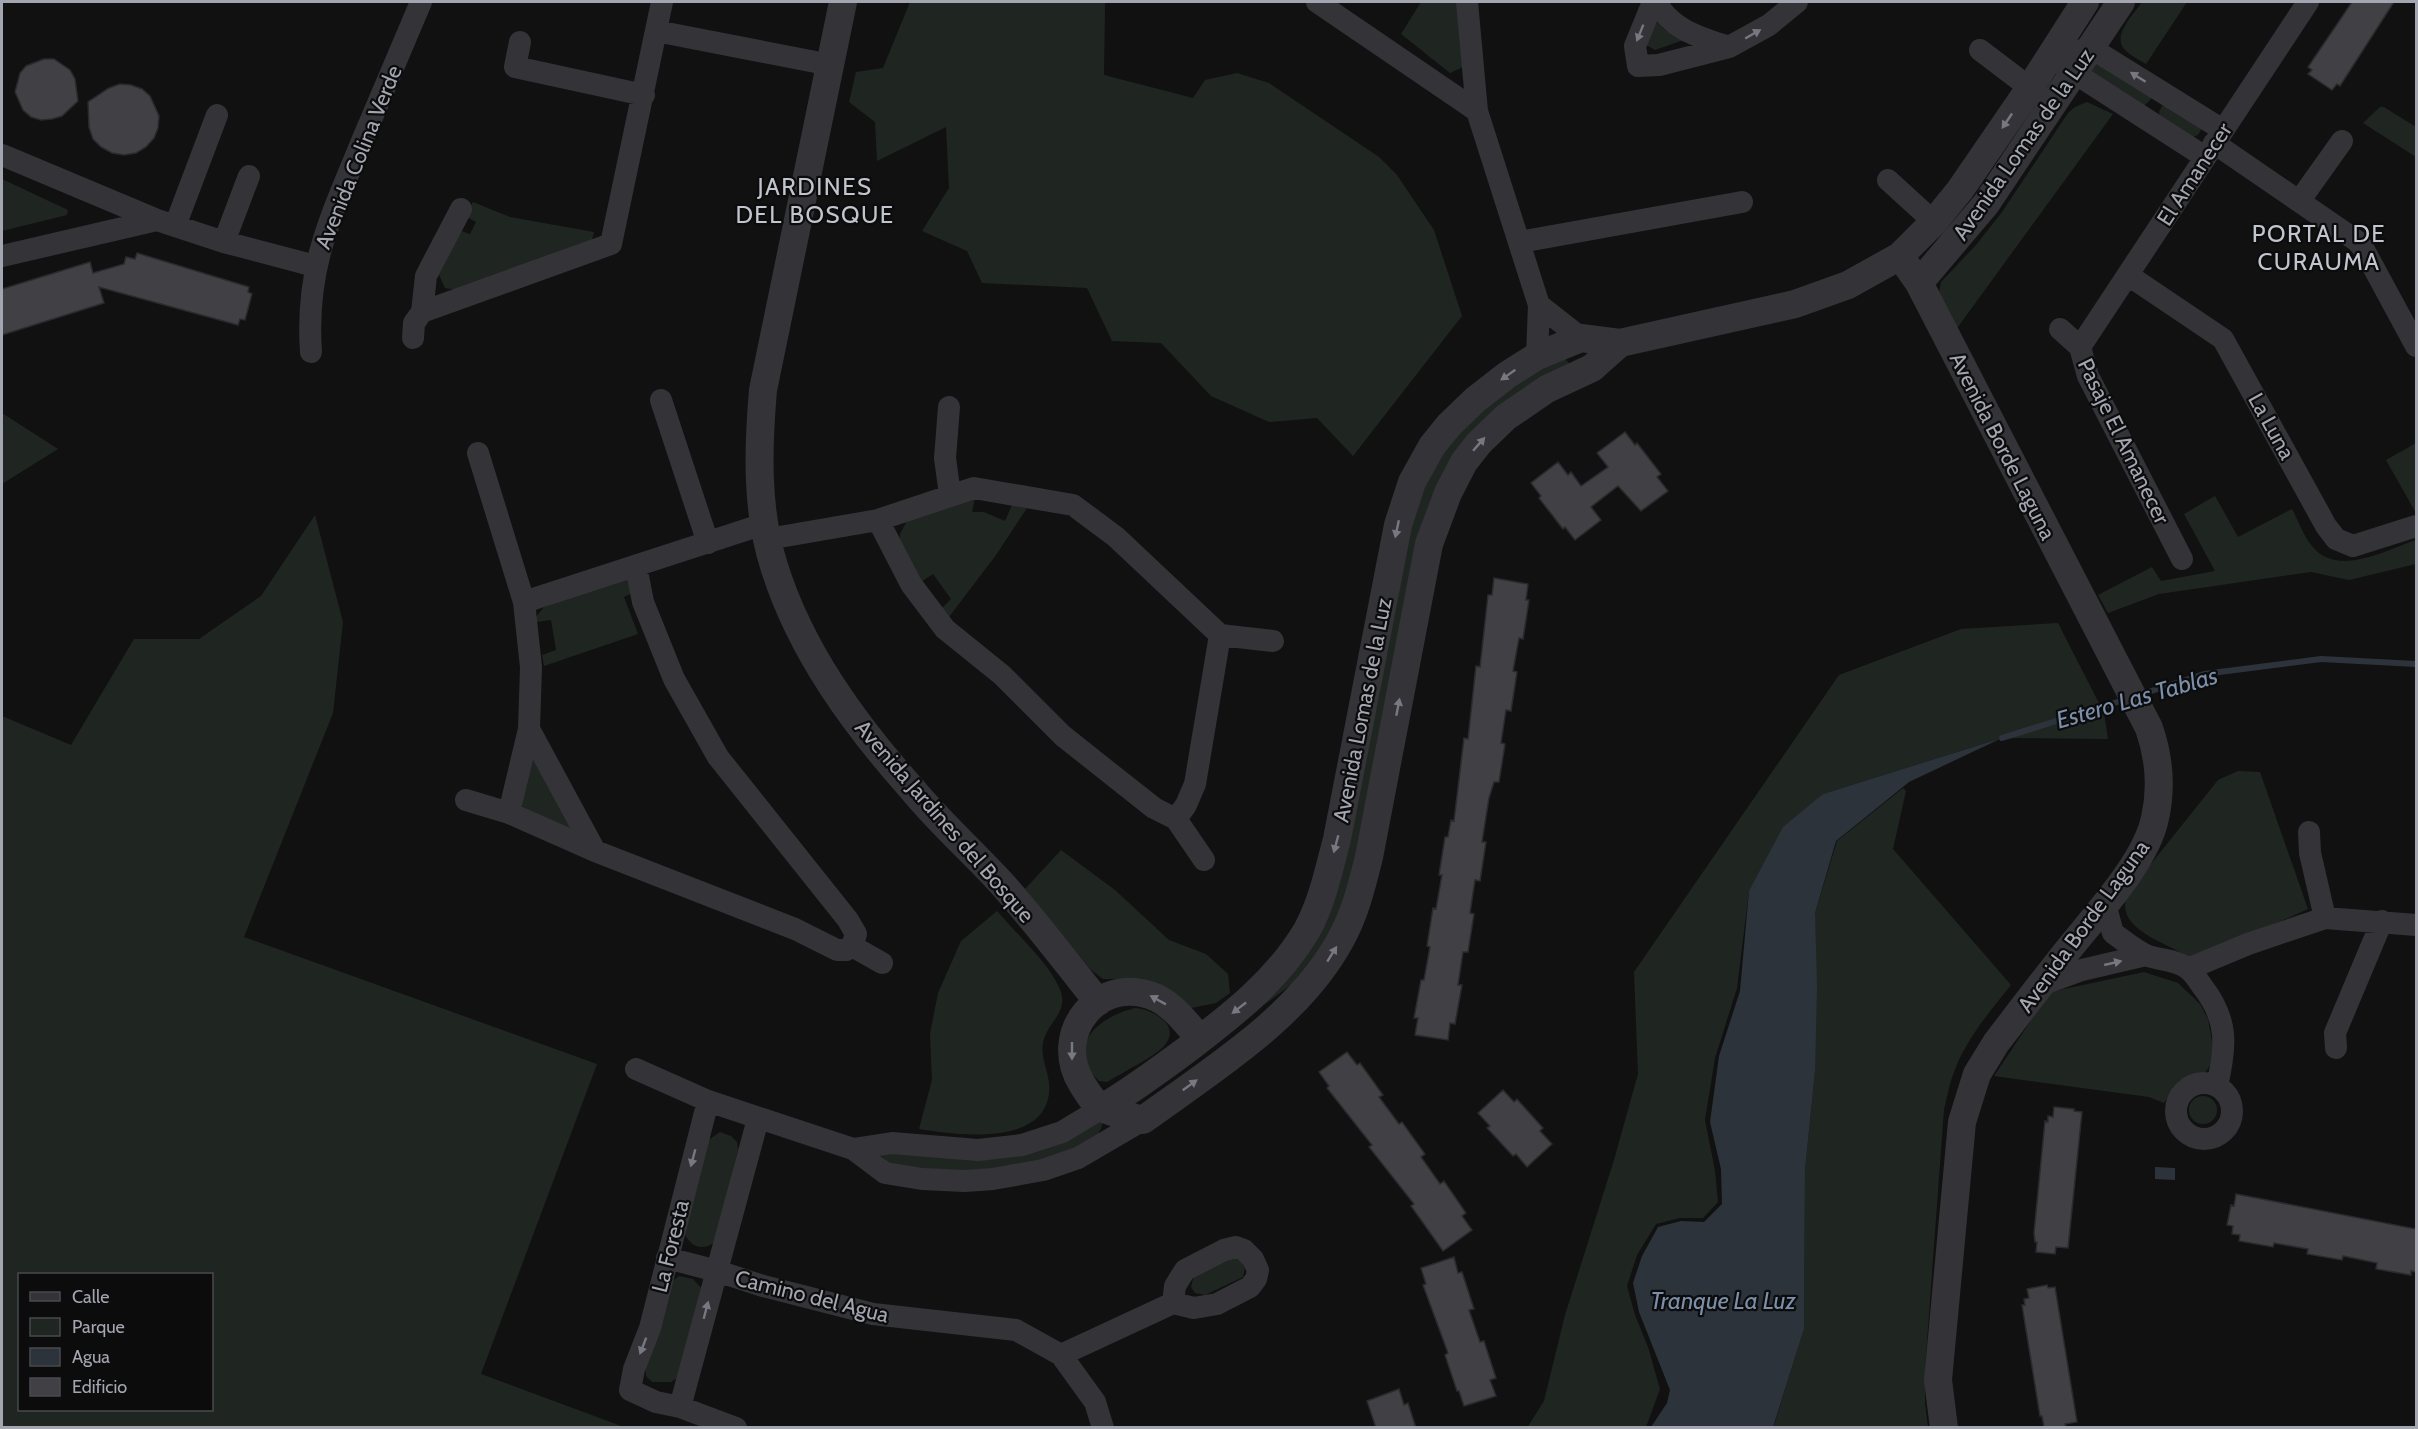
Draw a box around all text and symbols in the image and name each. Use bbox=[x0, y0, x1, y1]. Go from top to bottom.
one-way arrow bbox=[1635, 24, 1644, 42]
one-way arrow bbox=[1745, 29, 1761, 40]
street label: Avenida Lomas de la Luz bbox=[1947, 43, 2100, 245]
street label: Avenida Colina Verde bbox=[309, 61, 408, 253]
one-way arrow bbox=[2129, 71, 2146, 82]
one-way arrow bbox=[2002, 113, 2013, 129]
street label: El Amanecer bbox=[2151, 118, 2238, 231]
district label: JARDINES DEL BOSQUE bbox=[735, 172, 895, 229]
district label: PORTAL DE CURAUMA bbox=[2252, 219, 2386, 276]
street label: Avenida Borde Laguna bbox=[1944, 348, 2062, 545]
street label: Pasaje El Amanecer bbox=[2072, 354, 2175, 528]
one-way arrow bbox=[1500, 369, 1516, 381]
street label: La Luna bbox=[2242, 388, 2301, 465]
one-way arrow bbox=[1472, 437, 1485, 452]
one-way arrow bbox=[1392, 520, 1401, 539]
street label: Avenida Lomas de la Luz bbox=[1327, 596, 1398, 825]
water label: Estero Las Tablas bbox=[2053, 661, 2221, 734]
one-way arrow bbox=[1394, 697, 1403, 716]
street label: Avenida Jardines del Bosque bbox=[849, 715, 1040, 928]
street label: Avenida Borde Laguna bbox=[2012, 834, 2155, 1018]
one-way arrow bbox=[1330, 835, 1340, 853]
one-way arrow bbox=[1327, 946, 1338, 962]
one-way arrow bbox=[2104, 957, 2123, 967]
one-way arrow bbox=[1149, 995, 1166, 1005]
one-way arrow bbox=[1232, 1002, 1247, 1014]
one-way arrow bbox=[1067, 1042, 1077, 1061]
one-way arrow bbox=[1183, 1080, 1198, 1092]
one-way arrow bbox=[688, 1149, 697, 1167]
street label: La Foresta bbox=[646, 1197, 695, 1295]
street label: Camino del Agua bbox=[732, 1264, 892, 1329]
legend bbox=[18, 1273, 213, 1411]
text: Calle bbox=[72, 1286, 109, 1308]
water label: Tranque La Luz bbox=[1650, 1286, 1796, 1315]
one-way arrow bbox=[702, 1301, 711, 1319]
text: Parque bbox=[72, 1316, 125, 1338]
one-way arrow bbox=[638, 1337, 647, 1355]
text: Agua bbox=[72, 1346, 110, 1368]
text: Edificio bbox=[72, 1376, 127, 1398]

